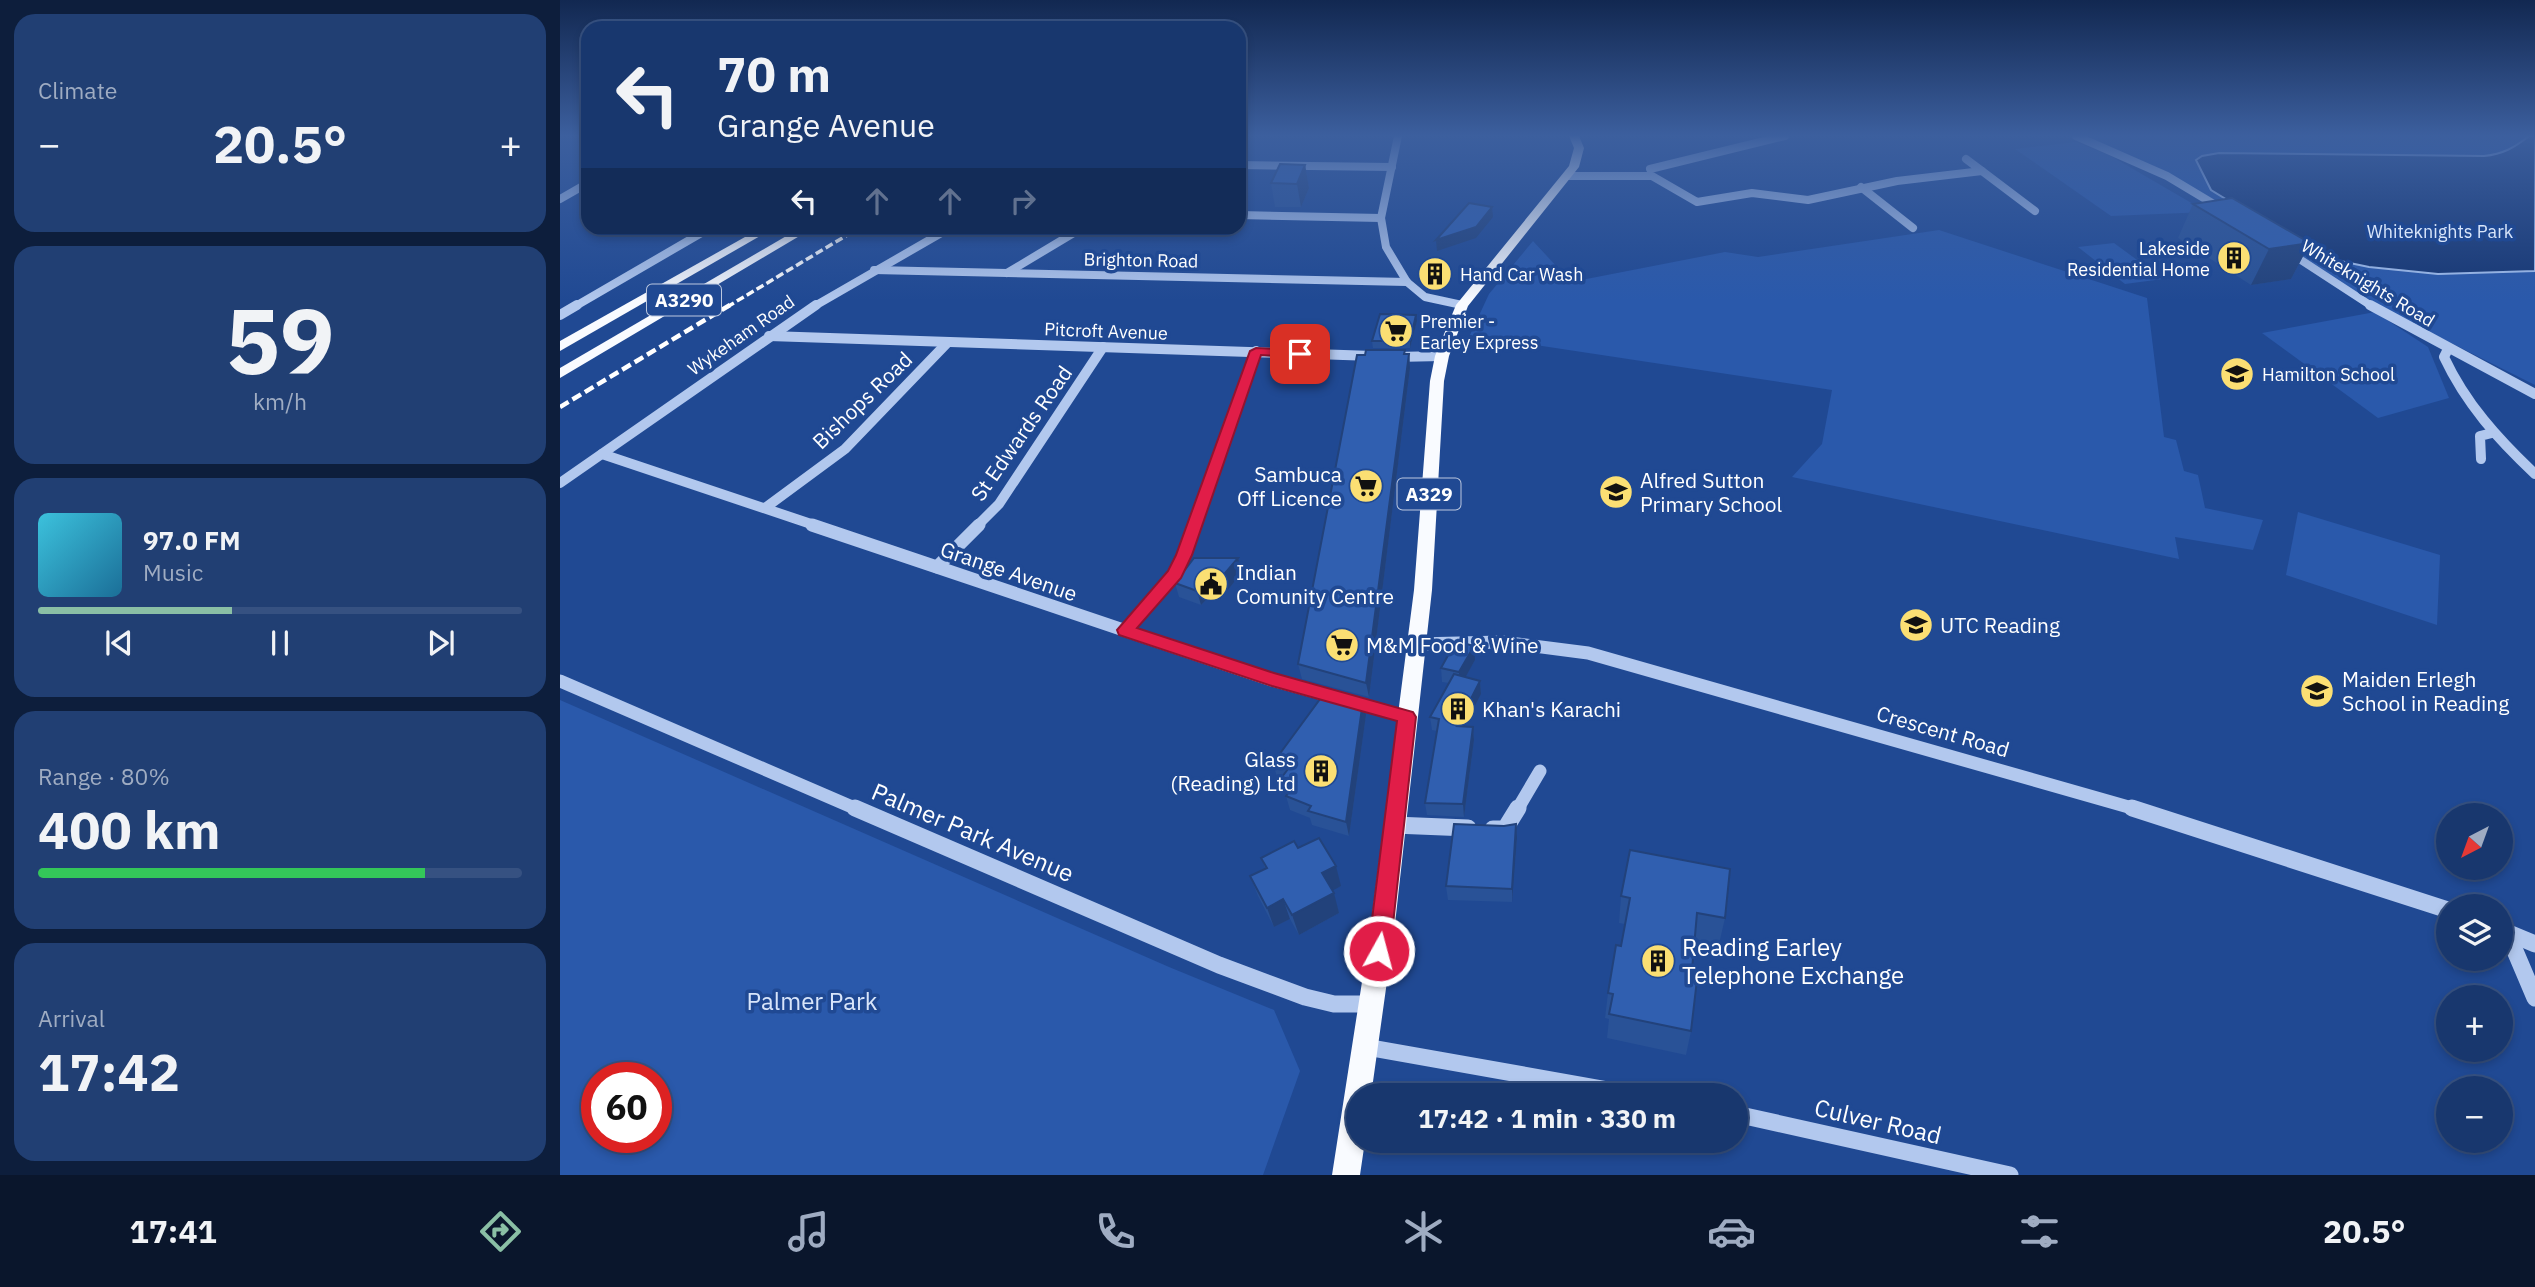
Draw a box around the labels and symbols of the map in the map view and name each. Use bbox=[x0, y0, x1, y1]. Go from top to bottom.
park label: Whiteknights Park bbox=[2367, 220, 2514, 243]
street label: Whiteknights Road bbox=[2297, 234, 2439, 332]
place label: Lakeside Residential Home bbox=[2067, 237, 2210, 281]
building icon: Lakeside Residential Home bbox=[2215, 239, 2253, 277]
street label: Brighton Road bbox=[1083, 248, 1199, 272]
building icon: Hand Car Wash bbox=[1416, 255, 1454, 293]
place label: Hand Car Wash bbox=[1460, 263, 1583, 286]
road number: A3290 bbox=[647, 284, 721, 316]
street label: Wykeham Road bbox=[683, 290, 799, 380]
place label: Premier - Earley Express bbox=[1420, 310, 1539, 354]
supermarket icon: Premier - Earley Express bbox=[1377, 312, 1415, 350]
street label: Pitcroft Avenue bbox=[1044, 317, 1168, 345]
pin bbox=[1270, 324, 1330, 384]
street label: Bishops Road bbox=[806, 345, 918, 455]
school or university icon: Hamilton School bbox=[2218, 355, 2256, 393]
street label: St Edwards Road bbox=[964, 360, 1078, 506]
place label: Hamilton School bbox=[2262, 363, 2395, 386]
place label: Sambuca Off Licence bbox=[1237, 460, 1342, 512]
place label: Alfred Sutton Primary School bbox=[1640, 466, 1783, 518]
supermarket icon: Sambuca Off Licence bbox=[1347, 467, 1385, 505]
school or university icon: Alfred Sutton Primary School bbox=[1597, 473, 1635, 511]
road number: A329 bbox=[1398, 478, 1460, 509]
street label: Grange Avenue bbox=[937, 534, 1081, 608]
place label: Indian Comunity Centre bbox=[1236, 558, 1394, 610]
public building icon: Indian Comunity Centre bbox=[1192, 565, 1230, 603]
school or university icon: UTC Reading bbox=[1897, 606, 1935, 644]
place label: UTC Reading bbox=[1940, 611, 2060, 639]
supermarket icon: M&M Food & Wine bbox=[1323, 626, 1361, 664]
place label: M&M Food & Wine bbox=[1366, 631, 1538, 659]
place label: Maiden Erlegh School in Reading bbox=[2342, 665, 2509, 717]
school or university icon: Maiden Erlegh School in Reading bbox=[2298, 672, 2336, 710]
building icon: Khan's Karachi bbox=[1439, 690, 1477, 728]
place label: Khan's Karachi bbox=[1482, 695, 1621, 723]
street label: Crescent Road bbox=[1873, 699, 2013, 763]
place label: Glass (Reading) Ltd bbox=[1170, 745, 1296, 797]
building icon: Glass (Reading) Ltd bbox=[1302, 752, 1340, 790]
street label: Palmer Park Avenue bbox=[867, 775, 1079, 889]
north arrow bbox=[2436, 803, 2513, 880]
position arrow bbox=[1342, 914, 1416, 988]
place label: Reading Earley Telephone Exchange bbox=[1682, 931, 1904, 991]
building icon: Reading Earley Telephone Exchange bbox=[1639, 942, 1677, 980]
park label: Palmer Park bbox=[747, 985, 878, 1017]
speed limit sign: 60 bbox=[581, 1062, 672, 1153]
street label: Culver Road bbox=[1811, 1091, 1945, 1151]

